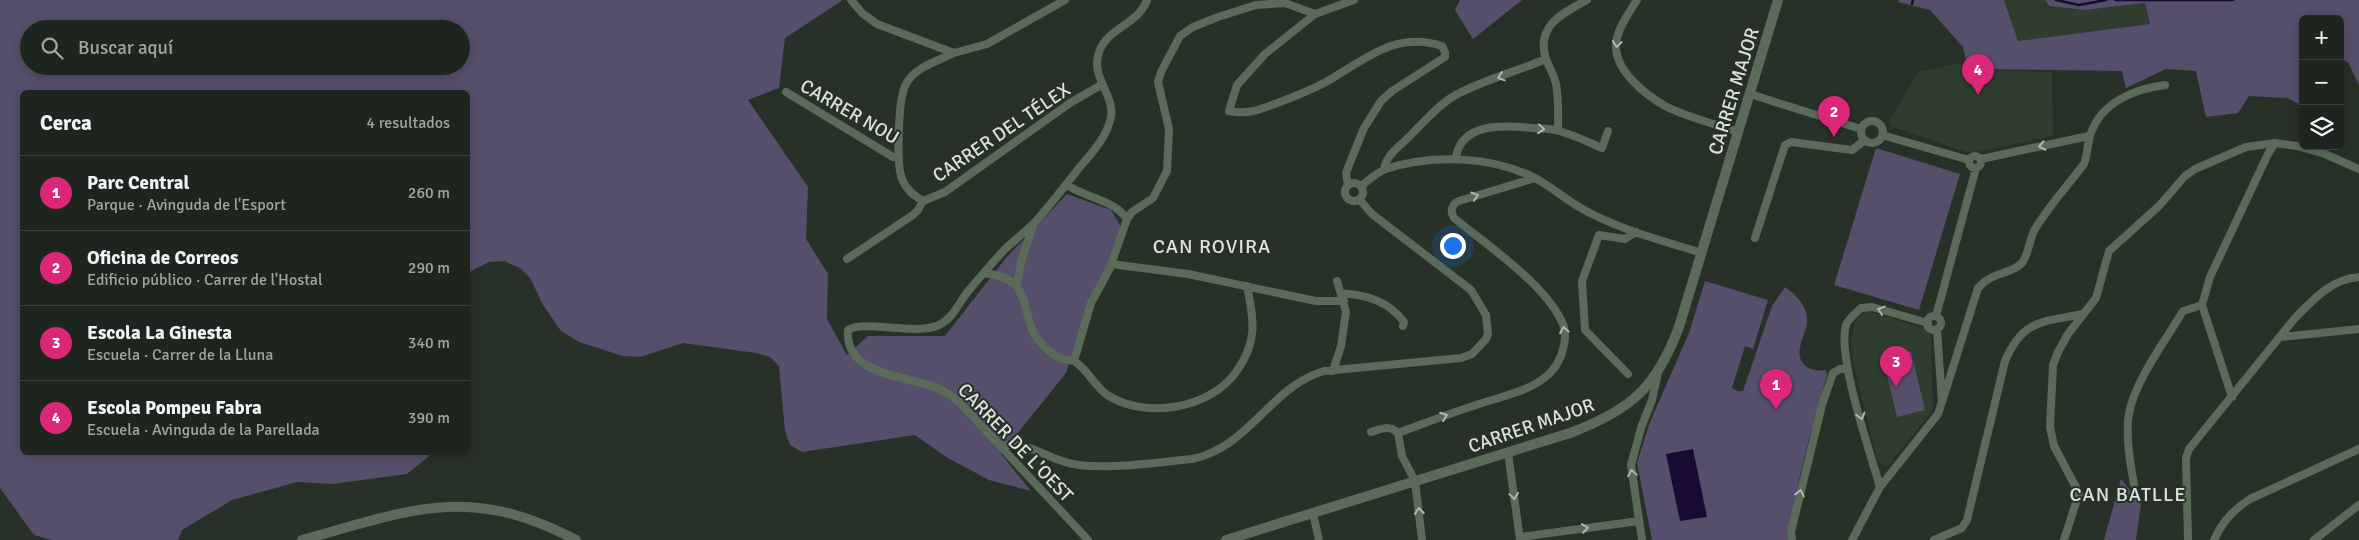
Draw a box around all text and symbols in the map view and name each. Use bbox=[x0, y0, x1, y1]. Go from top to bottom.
map controls bbox=[2299, 15, 2344, 150]
button: + bbox=[2299, 15, 2344, 60]
search box bbox=[20, 20, 470, 75]
street label: CARRER MAJOR bbox=[1703, 25, 1765, 158]
icon: search bbox=[38, 34, 66, 62]
text: Buscar aquí bbox=[78, 36, 173, 60]
one-way arrow bbox=[1612, 40, 1623, 48]
pin: 4 bbox=[1962, 54, 1994, 95]
button: − bbox=[2299, 60, 2344, 105]
one-way arrow bbox=[1497, 72, 1506, 82]
street label: CARRER NOU bbox=[796, 74, 903, 150]
street label: CARRER DEL TÉLEX bbox=[928, 78, 1075, 188]
pin: 2 bbox=[1818, 96, 1850, 137]
button: layers bbox=[2299, 105, 2344, 150]
text: Cerca bbox=[40, 110, 92, 136]
text: 4 resultados bbox=[367, 113, 450, 133]
one-way arrow bbox=[1538, 123, 1546, 134]
one-way arrow bbox=[2037, 140, 2046, 151]
text: Parc Central bbox=[87, 171, 189, 195]
text: 1 bbox=[52, 183, 60, 203]
text: 260 m bbox=[408, 183, 450, 203]
one-way arrow bbox=[1470, 191, 1479, 201]
text: Parque · Avinguda de l'Esport bbox=[87, 195, 286, 215]
your location bbox=[1440, 233, 1466, 259]
district label: CAN ROVIRA bbox=[1153, 234, 1271, 259]
text: Oficina de Correos bbox=[87, 246, 238, 270]
text: 2 bbox=[52, 258, 60, 278]
text: 290 m bbox=[408, 258, 450, 278]
text: Edificio público · Carrer de l'Hostal bbox=[87, 270, 323, 290]
one-way arrow bbox=[1877, 306, 1885, 316]
text: Escola La Ginesta bbox=[87, 321, 232, 345]
one-way arrow bbox=[1559, 325, 1569, 334]
text: 3 bbox=[52, 333, 60, 353]
text: 340 m bbox=[408, 333, 450, 353]
text: Escuela · Carrer de la Lluna bbox=[87, 345, 273, 365]
pin: 3 bbox=[1880, 346, 1912, 387]
pin: 1 bbox=[1760, 369, 1792, 410]
street label: CARRER DE L'OEST bbox=[953, 378, 1078, 508]
street label: CARRER MAJOR bbox=[1465, 393, 1598, 459]
text: Escola Pompeu Fabra bbox=[87, 396, 262, 420]
text: 4 bbox=[52, 408, 60, 428]
text: 390 m bbox=[408, 408, 450, 428]
one-way arrow bbox=[1439, 412, 1447, 422]
one-way arrow bbox=[1855, 412, 1866, 421]
text: Escuela · Avinguda de la Parellada bbox=[87, 420, 320, 440]
one-way arrow bbox=[1628, 469, 1638, 477]
district label: CAN BATLLE bbox=[2069, 482, 2187, 507]
one-way arrow bbox=[1794, 488, 1805, 497]
one-way arrow bbox=[1508, 493, 1519, 501]
one-way arrow bbox=[1414, 506, 1425, 514]
one-way arrow bbox=[1582, 523, 1590, 534]

